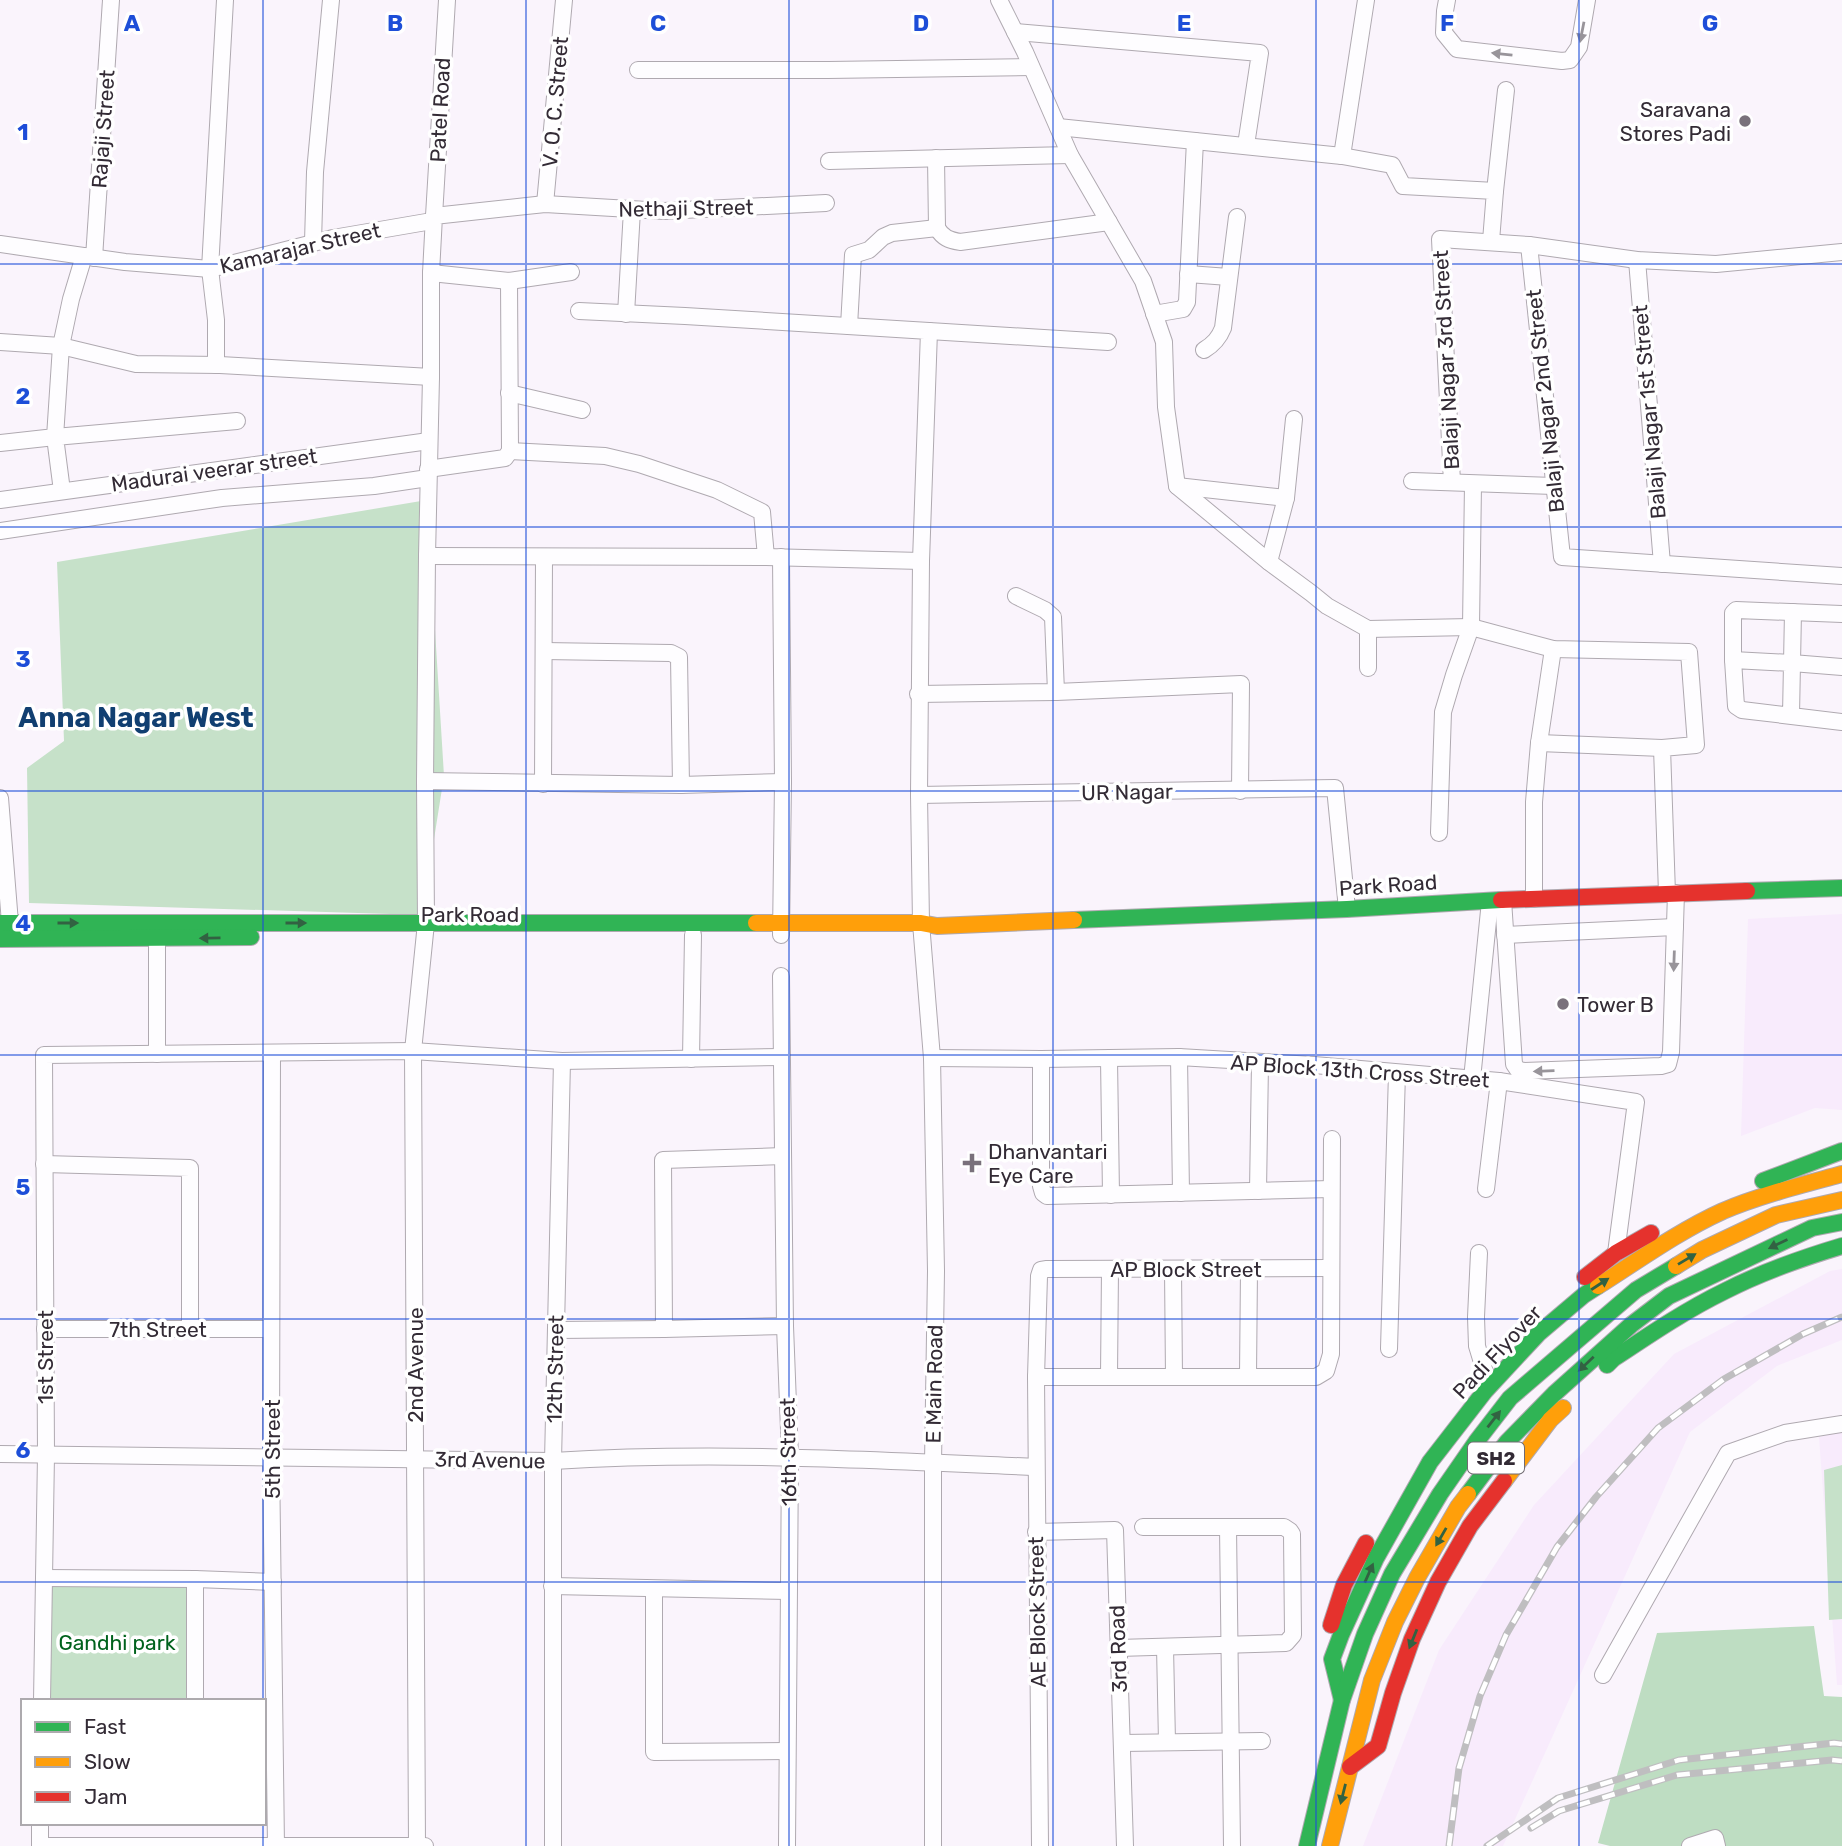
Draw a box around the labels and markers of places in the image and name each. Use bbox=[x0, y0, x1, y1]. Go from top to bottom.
place label: Saravana Stores Padi bbox=[1620, 97, 1731, 146]
marker: Saravana Stores Padi bbox=[1737, 113, 1753, 129]
place label: Tower B bbox=[1577, 992, 1654, 1017]
marker: Tower B bbox=[1555, 996, 1571, 1012]
place label: Dhanvantari Eye Care bbox=[988, 1139, 1108, 1188]
marker: Dhanvantari Eye Care bbox=[962, 1153, 982, 1173]

